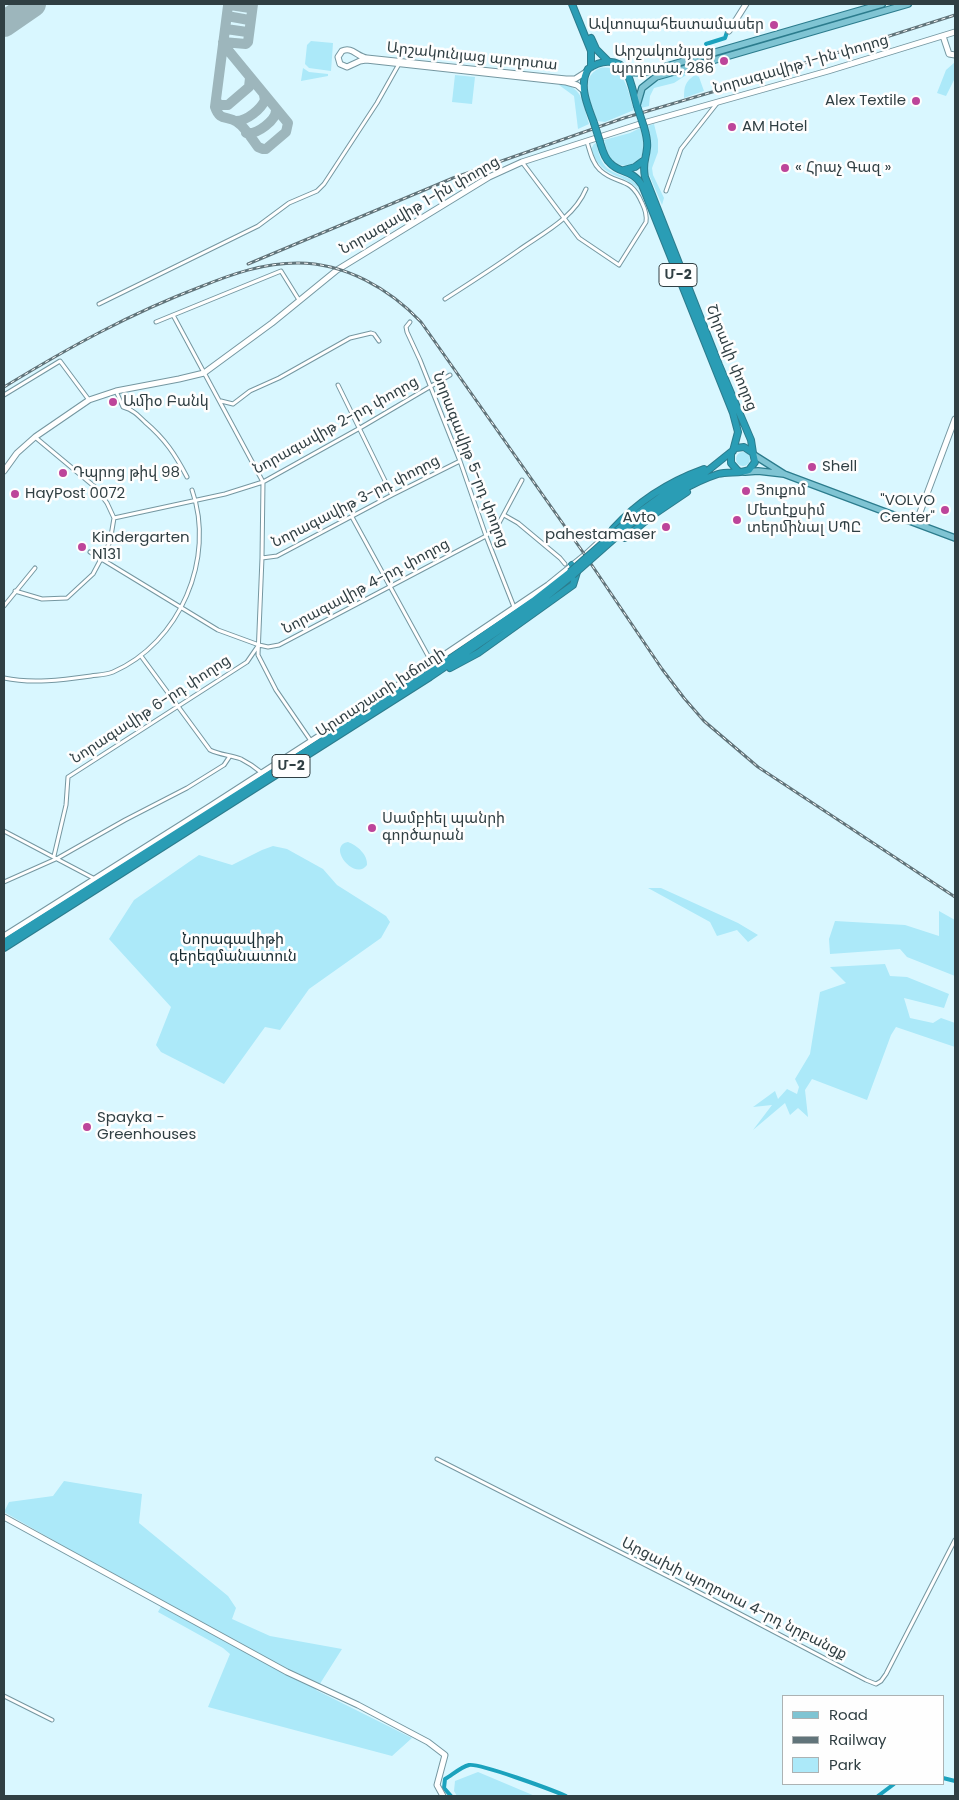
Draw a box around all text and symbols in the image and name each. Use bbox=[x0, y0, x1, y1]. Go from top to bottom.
place label: Ավտոպահեստամասեր bbox=[588, 16, 764, 34]
marker: Ավտոպահեստամասեր bbox=[768, 19, 780, 31]
street label: Նորագավիթ 1-ին փողոց bbox=[711, 31, 891, 99]
street label: Արշակունյաց պողոտա bbox=[386, 39, 558, 75]
place label: Արշակունյաց պողոտա, 286 bbox=[611, 43, 714, 78]
marker: Արշակունյաց պողոտա, 286 bbox=[718, 55, 730, 67]
place label: Alex Textile bbox=[825, 92, 906, 110]
marker: Alex Textile bbox=[910, 95, 922, 107]
place label: AM Hotel bbox=[742, 118, 807, 136]
marker: AM Hotel bbox=[726, 121, 738, 133]
street label: Նորագավիթ 1-ին փողոց bbox=[337, 153, 503, 259]
place label: « Հրաչ Գազ » bbox=[795, 159, 891, 177]
marker: « Հրաչ Գազ » bbox=[779, 162, 791, 174]
road number: Մ-2 bbox=[659, 264, 697, 286]
street label: Շիրակի փողոց bbox=[702, 302, 760, 414]
street label: Նորագավիթ 5-րդ փողոց bbox=[428, 370, 512, 550]
street label: Նորագավիթ 2-րդ փողոց bbox=[250, 373, 422, 479]
place label: Ամիօ Բանկ bbox=[123, 393, 209, 411]
marker: Ամիօ Բանկ bbox=[107, 396, 119, 408]
street label: Նորագավիթ 3-րդ փողոց bbox=[269, 452, 443, 552]
place label: Shell bbox=[822, 458, 857, 476]
marker: Shell bbox=[806, 461, 818, 473]
place label: Դպրոց թիվ 98 bbox=[73, 464, 180, 482]
marker: Դպրոց թիվ 98 bbox=[57, 467, 69, 479]
place label: Յուքոմ bbox=[756, 482, 806, 500]
place label: HayPost 0072 bbox=[25, 485, 125, 503]
marker: Յուքոմ bbox=[740, 485, 752, 497]
marker: HayPost 0072 bbox=[9, 488, 21, 500]
place label: "VOLVO Center" bbox=[880, 492, 935, 527]
place label: Մետէքսիմ տերմինալ ՍՊԸ bbox=[747, 502, 861, 537]
marker: "VOLVO Center" bbox=[939, 504, 951, 516]
place label: Avto pahestamaser bbox=[545, 509, 656, 544]
marker: Մետէքսիմ տերմինալ ՍՊԸ bbox=[731, 514, 743, 526]
marker: Avto pahestamaser bbox=[660, 521, 672, 533]
place label: Kindergarten N131 bbox=[92, 529, 190, 564]
street label: Նորագավիթ 4-րդ փողոց bbox=[279, 535, 453, 639]
marker: Kindergarten N131 bbox=[76, 541, 88, 553]
street label: Արտաշատի խճուղի bbox=[313, 644, 449, 742]
street label: Նորագավիթ 6-րդ փողոց bbox=[68, 652, 234, 768]
road number: Մ-2 bbox=[272, 754, 310, 778]
place label: Սամբիել պանրի գործարան bbox=[382, 810, 505, 845]
marker: Սամբիել պանրի գործարան bbox=[366, 822, 378, 834]
park label: Նորագավիթի գերեզմանատուն bbox=[169, 931, 297, 966]
place label: Spayka - Greenhouses bbox=[97, 1109, 196, 1144]
marker: Spayka - Greenhouses bbox=[81, 1121, 93, 1133]
street label: Արցախի պողոտա 4-րդ նրբանցք bbox=[618, 1534, 850, 1664]
legend bbox=[782, 1695, 944, 1785]
text: Road bbox=[829, 1704, 868, 1725]
text: Railway bbox=[829, 1729, 887, 1750]
text: Park bbox=[829, 1754, 861, 1775]

